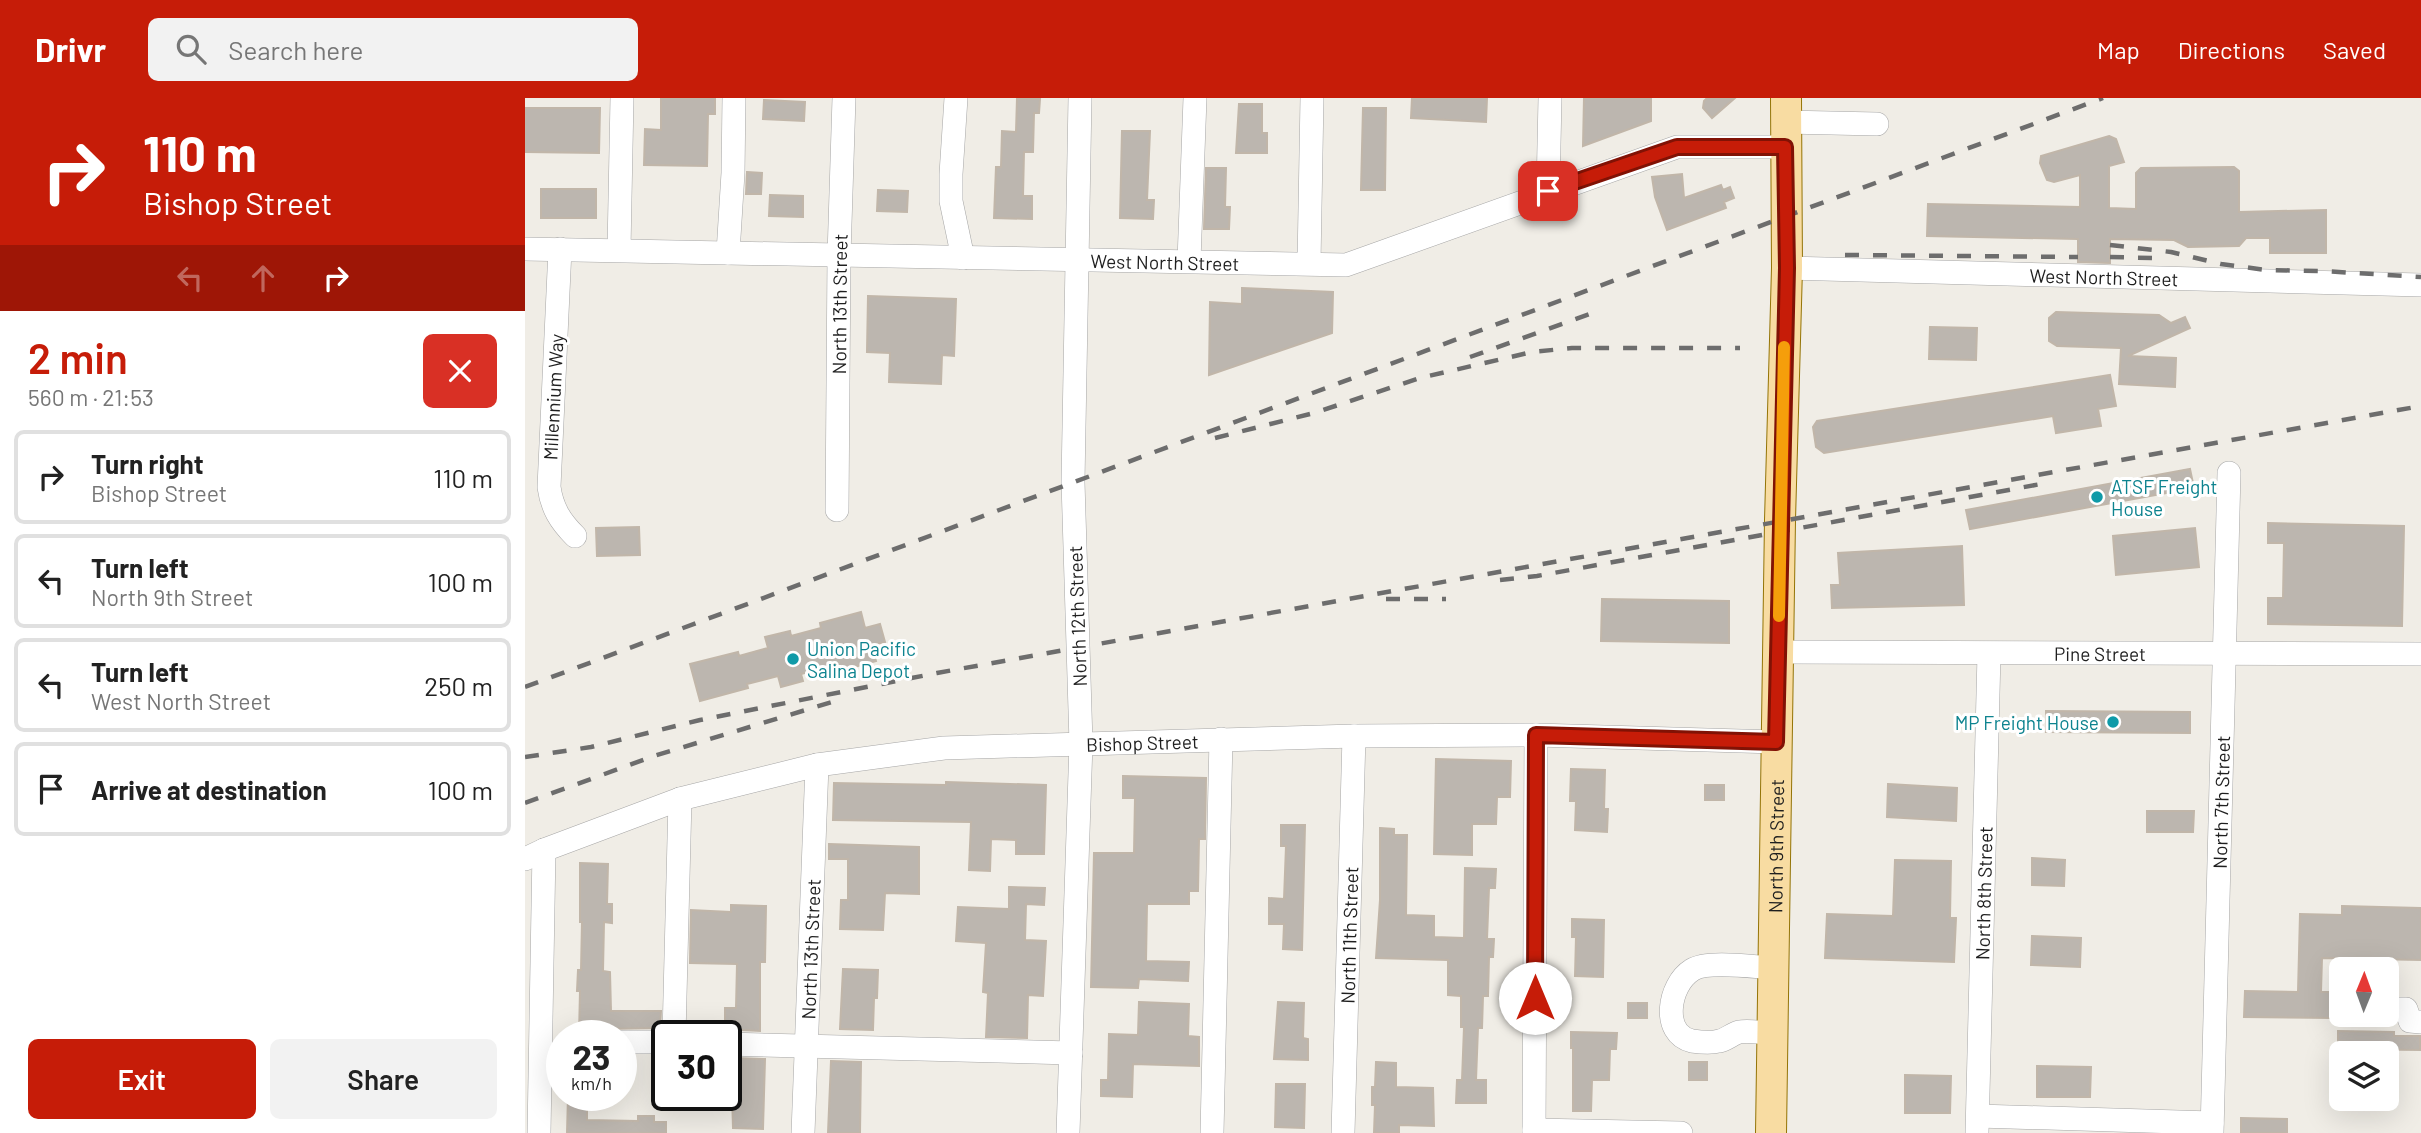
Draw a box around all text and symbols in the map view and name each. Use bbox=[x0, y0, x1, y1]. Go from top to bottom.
search box bbox=[148, 18, 638, 81]
text: Drivr bbox=[35, 29, 106, 69]
icon: search bbox=[172, 30, 210, 68]
text: Search here bbox=[228, 34, 363, 65]
text: Map bbox=[2097, 35, 2140, 64]
text: Directions bbox=[2178, 35, 2285, 64]
text: Saved bbox=[2323, 35, 2386, 64]
text: 110 m bbox=[143, 123, 257, 182]
icon: right bbox=[28, 126, 119, 217]
pin bbox=[1518, 161, 1578, 221]
icon: arrive bbox=[1529, 172, 1567, 210]
text: Bishop Street bbox=[143, 183, 333, 221]
street label: North 13th Street bbox=[827, 233, 851, 374]
street label: West North Street bbox=[1090, 249, 1240, 274]
icon: left bbox=[171, 259, 209, 297]
icon: ahead bbox=[244, 259, 282, 297]
icon: right bbox=[317, 259, 355, 297]
street label: West North Street bbox=[2029, 263, 2179, 290]
text: 2 min bbox=[28, 332, 128, 382]
street label: Millennium Way bbox=[538, 333, 568, 461]
button: close bbox=[423, 334, 497, 408]
text: 560 m · 21:53 bbox=[28, 383, 154, 411]
text: Turn right bbox=[91, 448, 204, 479]
icon: right bbox=[32, 458, 70, 496]
text: 110 m bbox=[433, 462, 493, 493]
place label: ATSF Freight House bbox=[2111, 475, 2217, 520]
text: Bishop Street bbox=[91, 479, 227, 507]
marker: ATSF Freight House bbox=[2089, 489, 2105, 505]
street label: North 12th Street bbox=[1063, 545, 1091, 687]
text: Turn left bbox=[91, 552, 189, 583]
icon: left bbox=[32, 562, 70, 600]
text: 100 m bbox=[428, 566, 493, 597]
text: North 9th Street bbox=[91, 583, 253, 611]
place label: Union Pacific Salina Depot bbox=[807, 637, 916, 682]
street label: Pine Street bbox=[2054, 641, 2146, 665]
marker: Union Pacific Salina Depot bbox=[785, 651, 801, 667]
text: Turn left bbox=[91, 656, 189, 687]
icon: left bbox=[32, 666, 70, 704]
text: 250 m bbox=[424, 670, 493, 701]
text: West North Street bbox=[91, 687, 271, 715]
place label: MP Freight House bbox=[1955, 711, 2099, 734]
marker: MP Freight House bbox=[2105, 714, 2121, 730]
street label: Bishop Street bbox=[1086, 729, 1199, 755]
street label: North 7th Street bbox=[2207, 735, 2234, 869]
icon: arrive bbox=[32, 770, 70, 808]
text: Arrive at destination bbox=[91, 774, 327, 805]
text: 100 m bbox=[428, 774, 493, 805]
street label: North 9th Street bbox=[1763, 779, 1788, 913]
street label: North 8th Street bbox=[1970, 826, 1996, 960]
street label: North 11th Street bbox=[1335, 866, 1362, 1004]
street label: North 13th Street bbox=[796, 878, 824, 1020]
north arrow bbox=[2329, 957, 2399, 1027]
map controls bbox=[2329, 957, 2399, 1111]
position arrow bbox=[1498, 961, 1572, 1035]
speed limit sign: 30 bbox=[651, 1020, 742, 1111]
text: 23 bbox=[572, 1035, 611, 1077]
button: Exit bbox=[28, 1039, 256, 1119]
button: Share bbox=[270, 1039, 497, 1119]
button: layers bbox=[2329, 1041, 2399, 1111]
text: km/h bbox=[571, 1072, 612, 1094]

